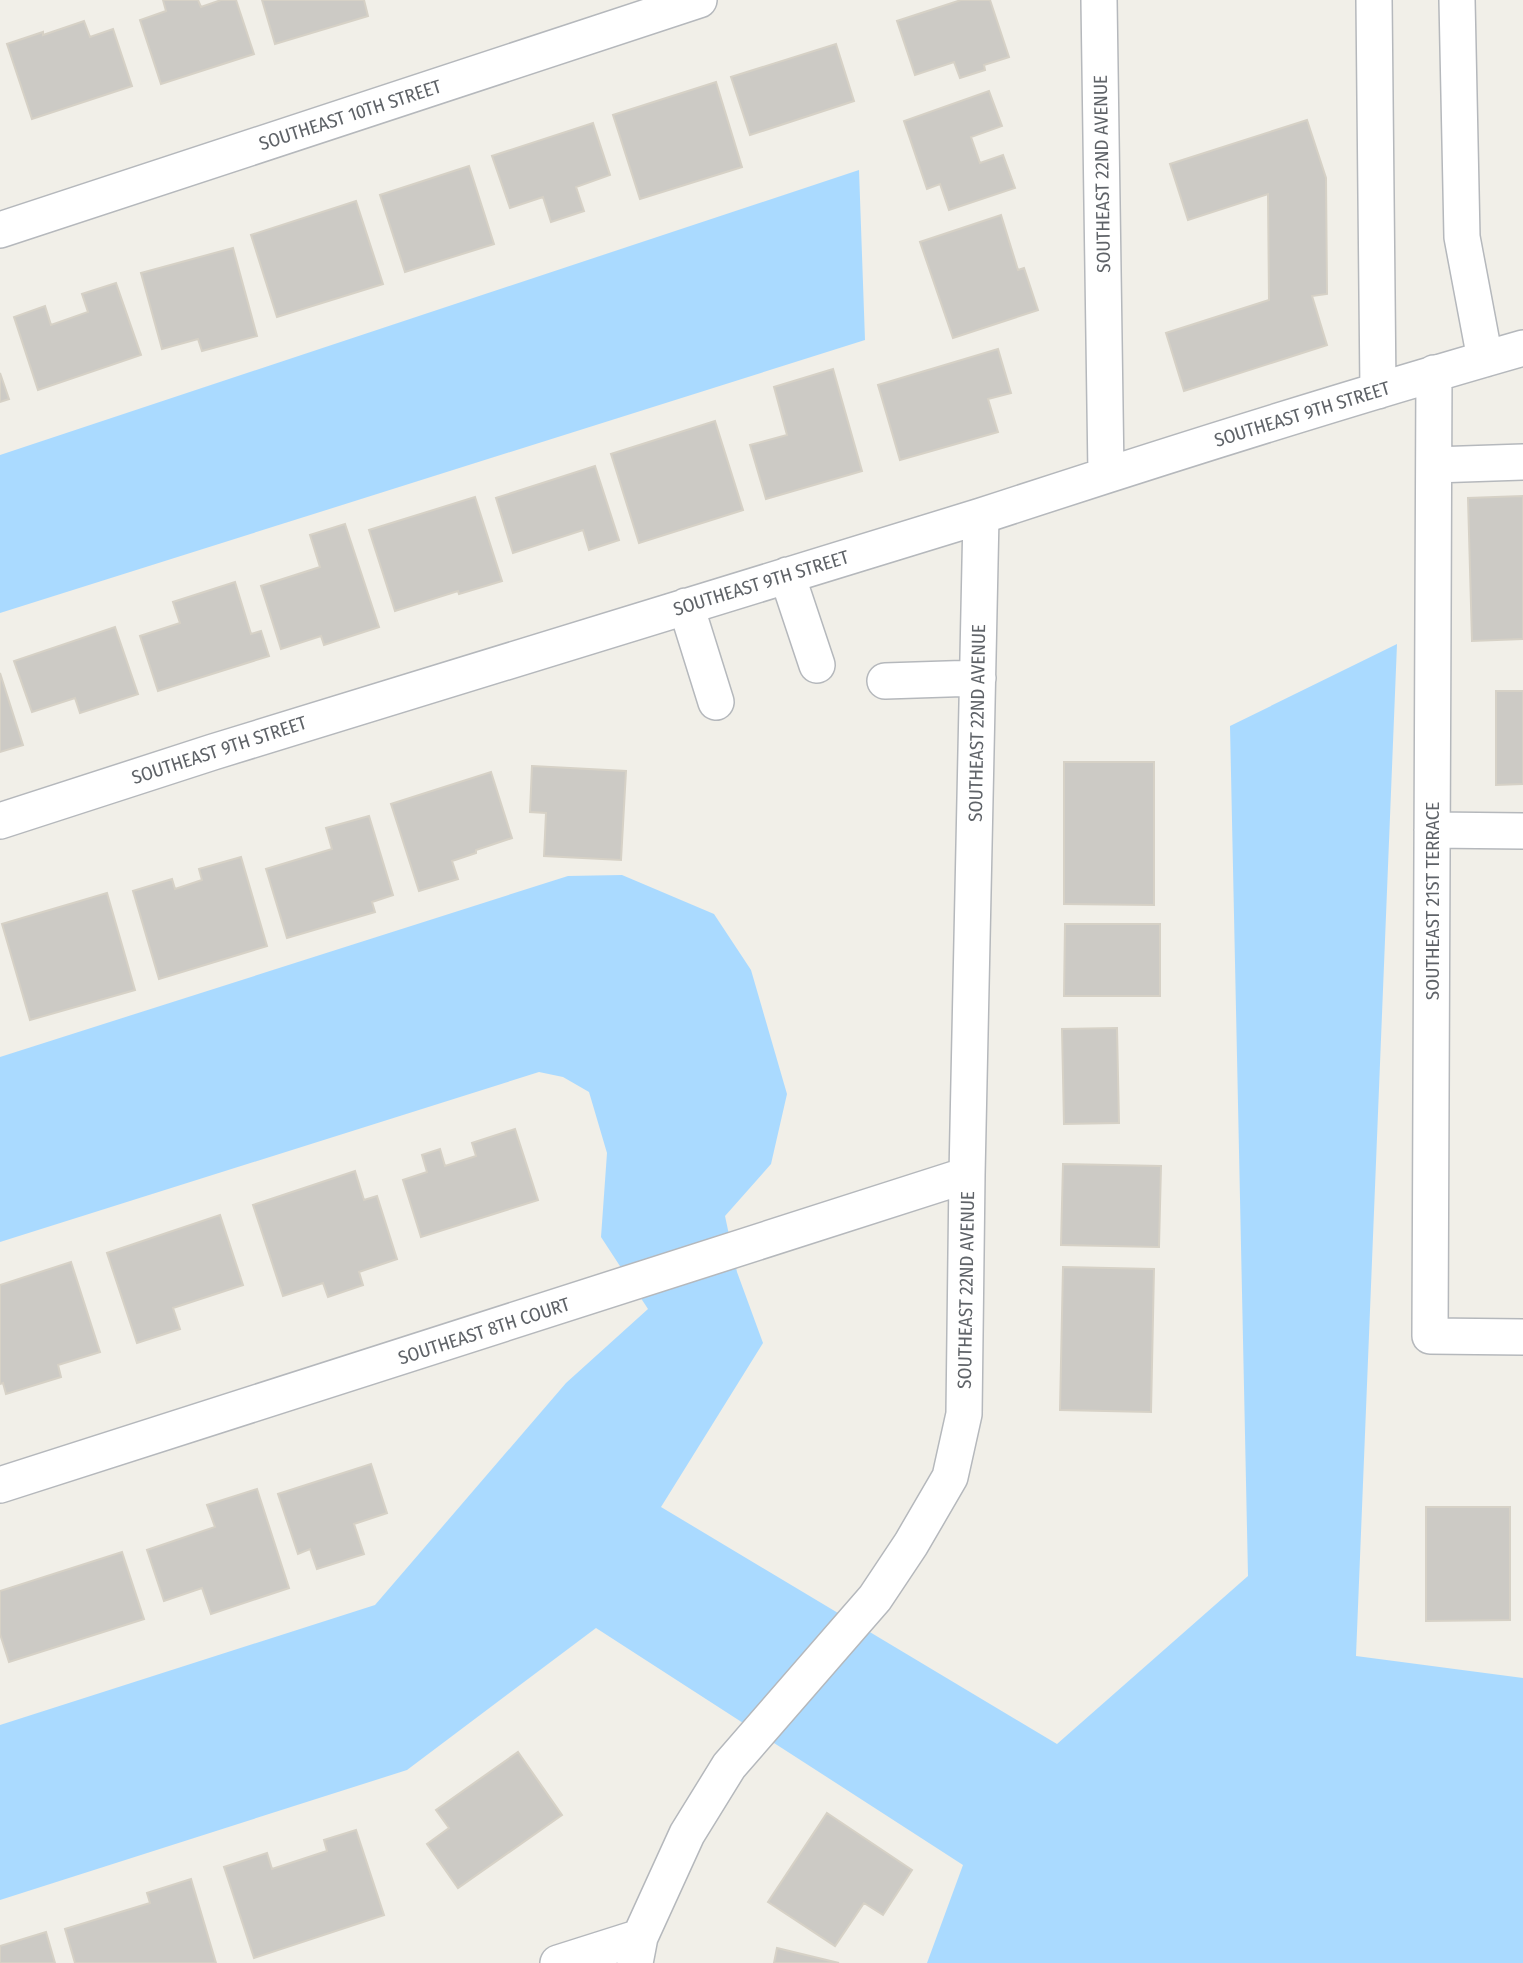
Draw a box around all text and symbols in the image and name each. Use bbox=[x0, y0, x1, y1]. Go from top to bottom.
street label: SOUTHEAST 10TH STREET bbox=[256, 75, 444, 155]
street label: SOUTHEAST 22ND AVENUE bbox=[1089, 75, 1115, 273]
street label: SOUTHEAST 9TH STREET bbox=[1211, 376, 1393, 452]
street label: SOUTHEAST 9TH STREET bbox=[670, 545, 852, 621]
street label: SOUTHEAST 22ND AVENUE bbox=[964, 624, 990, 822]
street label: SOUTHEAST 9TH STREET bbox=[129, 711, 309, 789]
street label: SOUTHEAST 21ST TERRACE bbox=[1421, 802, 1444, 1000]
street label: SOUTHEAST 22ND AVENUE bbox=[953, 1191, 979, 1389]
street label: SOUTHEAST 8TH COURT bbox=[395, 1292, 573, 1370]

